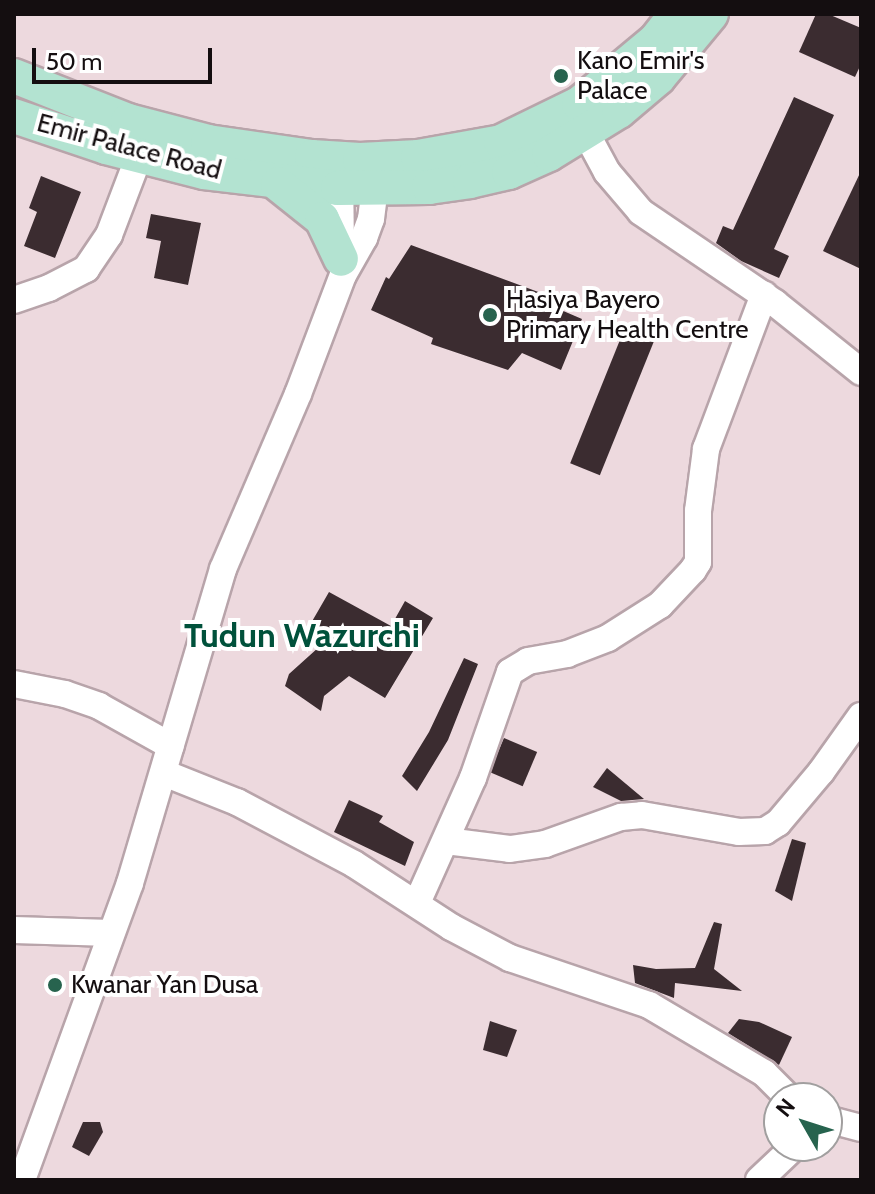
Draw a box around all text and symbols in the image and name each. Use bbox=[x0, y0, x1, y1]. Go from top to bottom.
scale bar bbox=[36, 32, 216, 82]
place label: Kano Emir's Palace bbox=[577, 45, 705, 106]
text: 50 m bbox=[46, 47, 102, 76]
marker: Kano Emir's Palace bbox=[552, 67, 570, 85]
street label: Emir Palace Road bbox=[34, 107, 224, 187]
place label: Hasiya Bayero Primary Health Centre bbox=[506, 284, 749, 346]
marker: Hasiya Bayero Primary Health Centre bbox=[481, 306, 499, 324]
district label: Tudun Wazurchi bbox=[184, 616, 420, 656]
place label: Kwanar Yan Dusa bbox=[71, 969, 258, 1001]
marker: Kwanar Yan Dusa bbox=[46, 976, 64, 994]
north arrow bbox=[763, 1082, 843, 1162]
text: N bbox=[770, 1093, 801, 1122]

